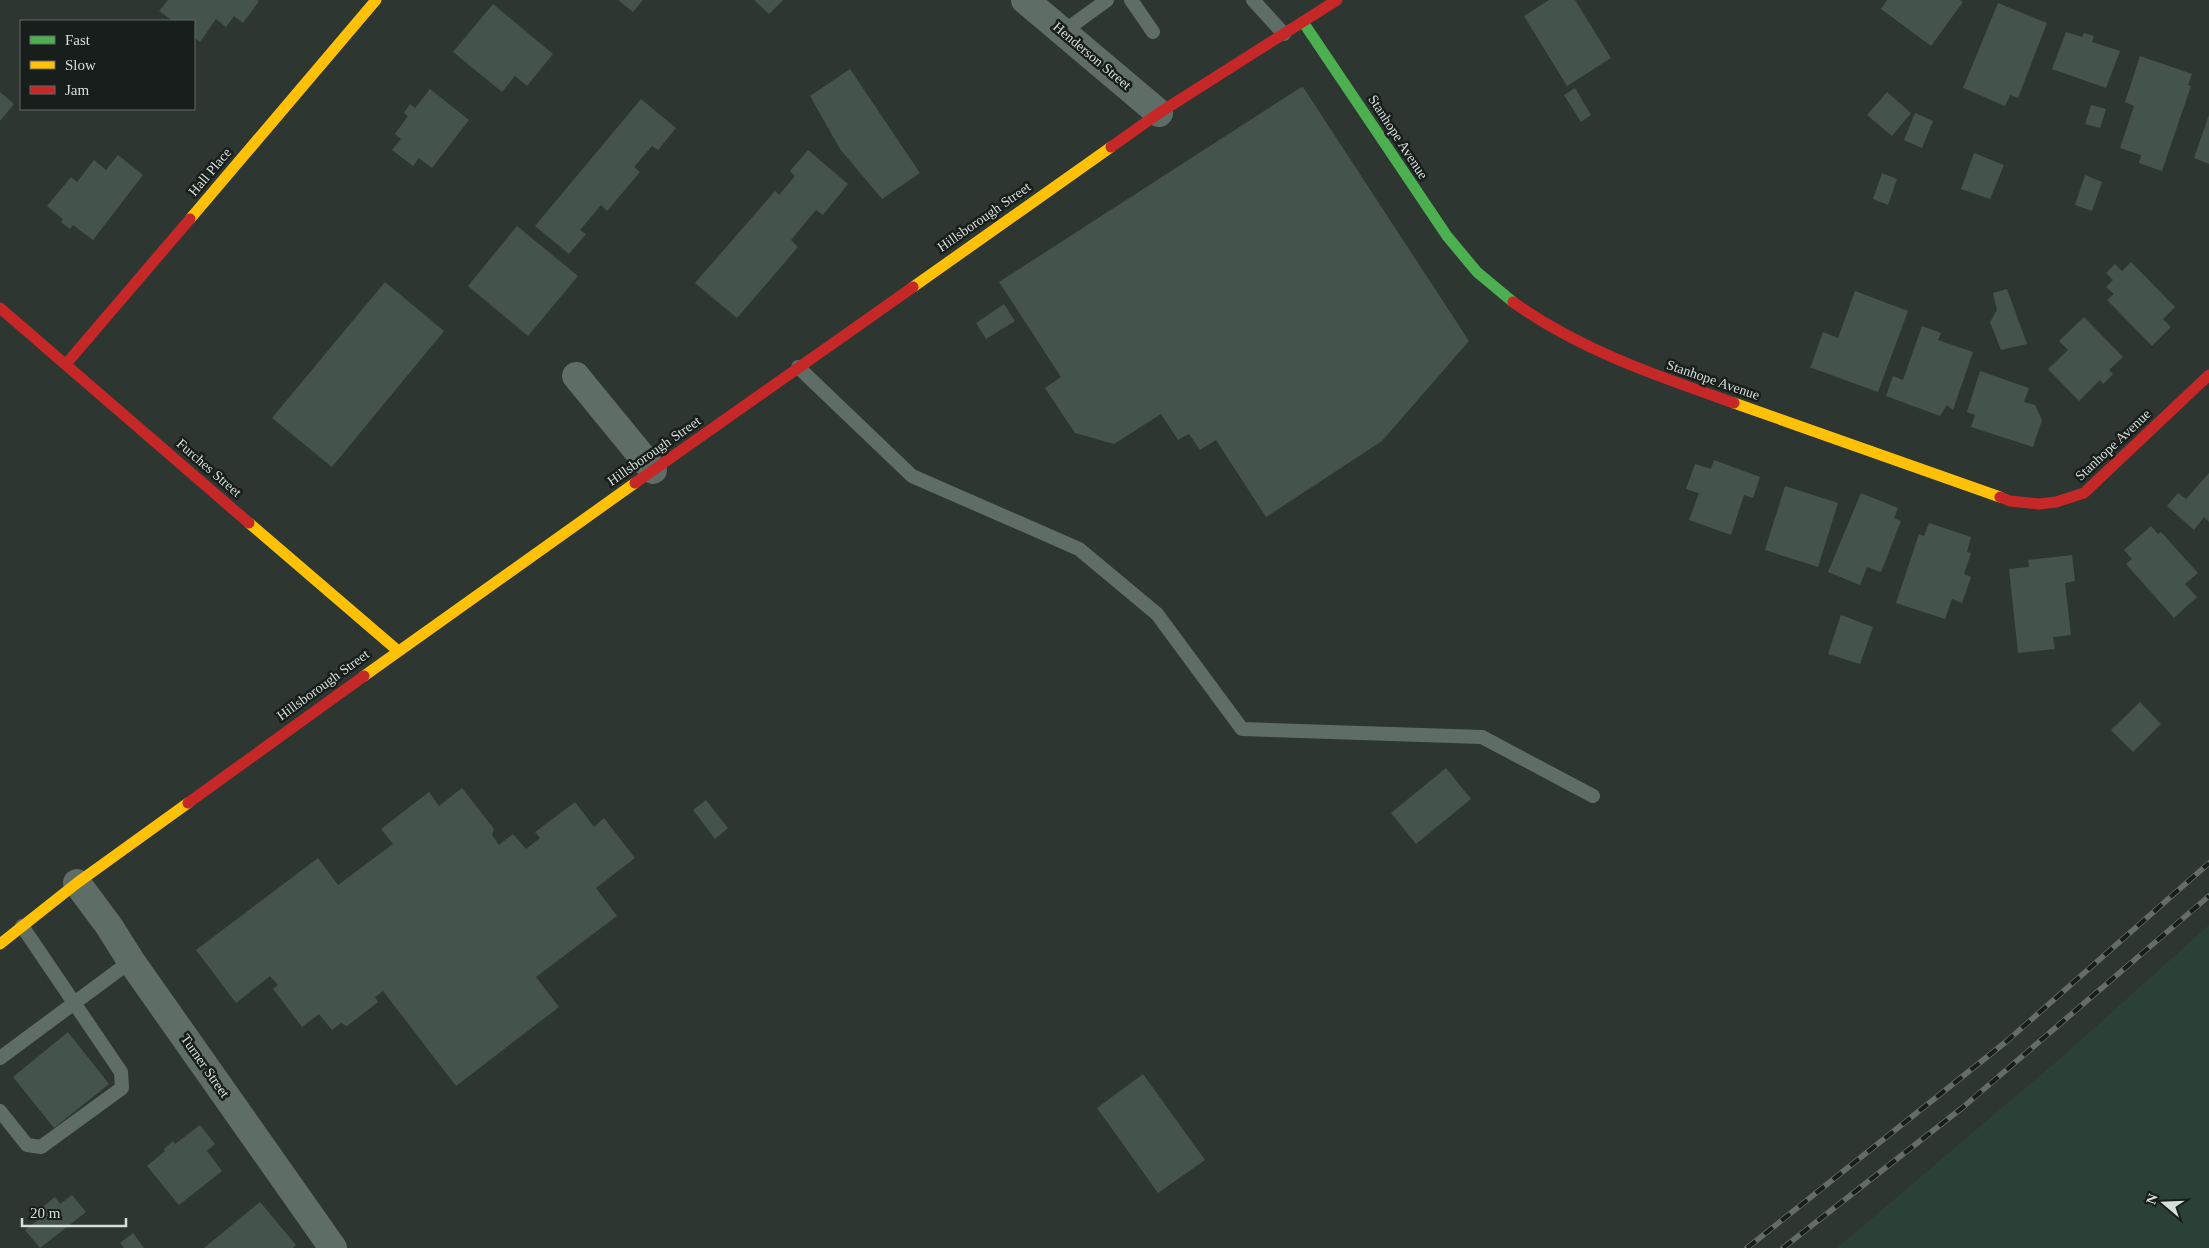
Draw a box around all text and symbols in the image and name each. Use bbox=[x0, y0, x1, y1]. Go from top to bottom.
street label: Henderson Street bbox=[1050, 19, 1134, 93]
legend bbox=[20, 20, 195, 110]
text: Fast bbox=[65, 32, 91, 48]
text: Slow bbox=[65, 57, 96, 73]
text: Jam bbox=[65, 82, 89, 98]
street label: Stanhope Avenue bbox=[1365, 92, 1431, 182]
street label: Hall Place bbox=[186, 145, 234, 199]
street label: Hillsborough Street bbox=[935, 179, 1033, 255]
street label: Stanhope Avenue bbox=[1665, 357, 1761, 403]
street label: Stanhope Avenue bbox=[2072, 406, 2154, 484]
street label: Hillsborough Street bbox=[605, 413, 703, 489]
street label: Furches Street bbox=[174, 436, 244, 500]
street label: Hillsborough Street bbox=[274, 647, 372, 723]
street label: Turner Street bbox=[178, 1031, 232, 1101]
north arrow bbox=[2139, 1178, 2189, 1228]
text: N bbox=[2143, 1192, 2161, 1206]
scale bar bbox=[22, 1196, 126, 1228]
text: 20 m bbox=[30, 1205, 61, 1221]

